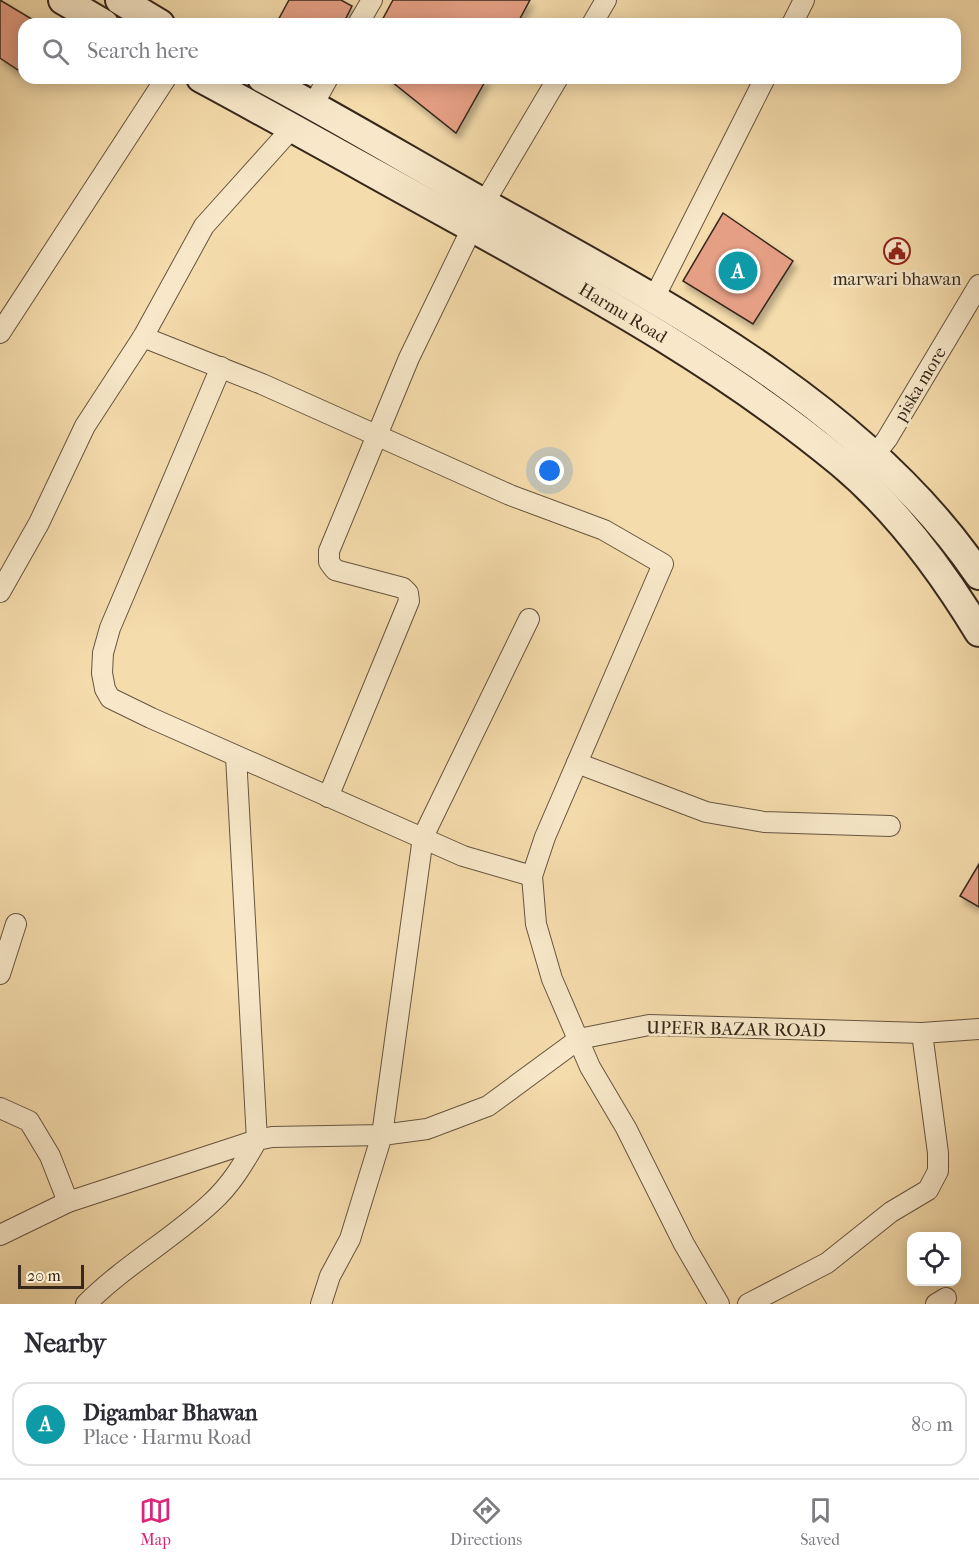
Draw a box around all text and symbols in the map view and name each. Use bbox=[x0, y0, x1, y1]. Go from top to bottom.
search box bbox=[18, 18, 961, 84]
icon: search bbox=[39, 35, 72, 68]
text: Search here bbox=[87, 38, 199, 64]
public building icon: marwari bhawan bbox=[882, 236, 912, 266]
pin: A bbox=[718, 248, 758, 294]
place label: marwari bhawan bbox=[833, 269, 962, 290]
street label: Harmu Road bbox=[575, 279, 671, 348]
street label: piska more bbox=[889, 343, 951, 426]
your location bbox=[535, 456, 564, 485]
street label: UPEER BAZAR ROAD bbox=[646, 1017, 826, 1042]
map controls bbox=[907, 1232, 961, 1286]
button: locate bbox=[907, 1232, 961, 1286]
scale bar bbox=[18, 1262, 84, 1290]
text: 20 m bbox=[27, 1266, 61, 1285]
text: Nearby bbox=[24, 1328, 106, 1359]
text: Digambar Bhawan bbox=[83, 1400, 258, 1426]
text: A bbox=[39, 1413, 52, 1436]
text: 80 m bbox=[911, 1413, 953, 1436]
text: Place · Harmu Road bbox=[83, 1426, 251, 1449]
tab: Map bbox=[139, 1494, 172, 1549]
tab: Directions bbox=[450, 1494, 522, 1549]
tab: Saved bbox=[800, 1494, 840, 1549]

